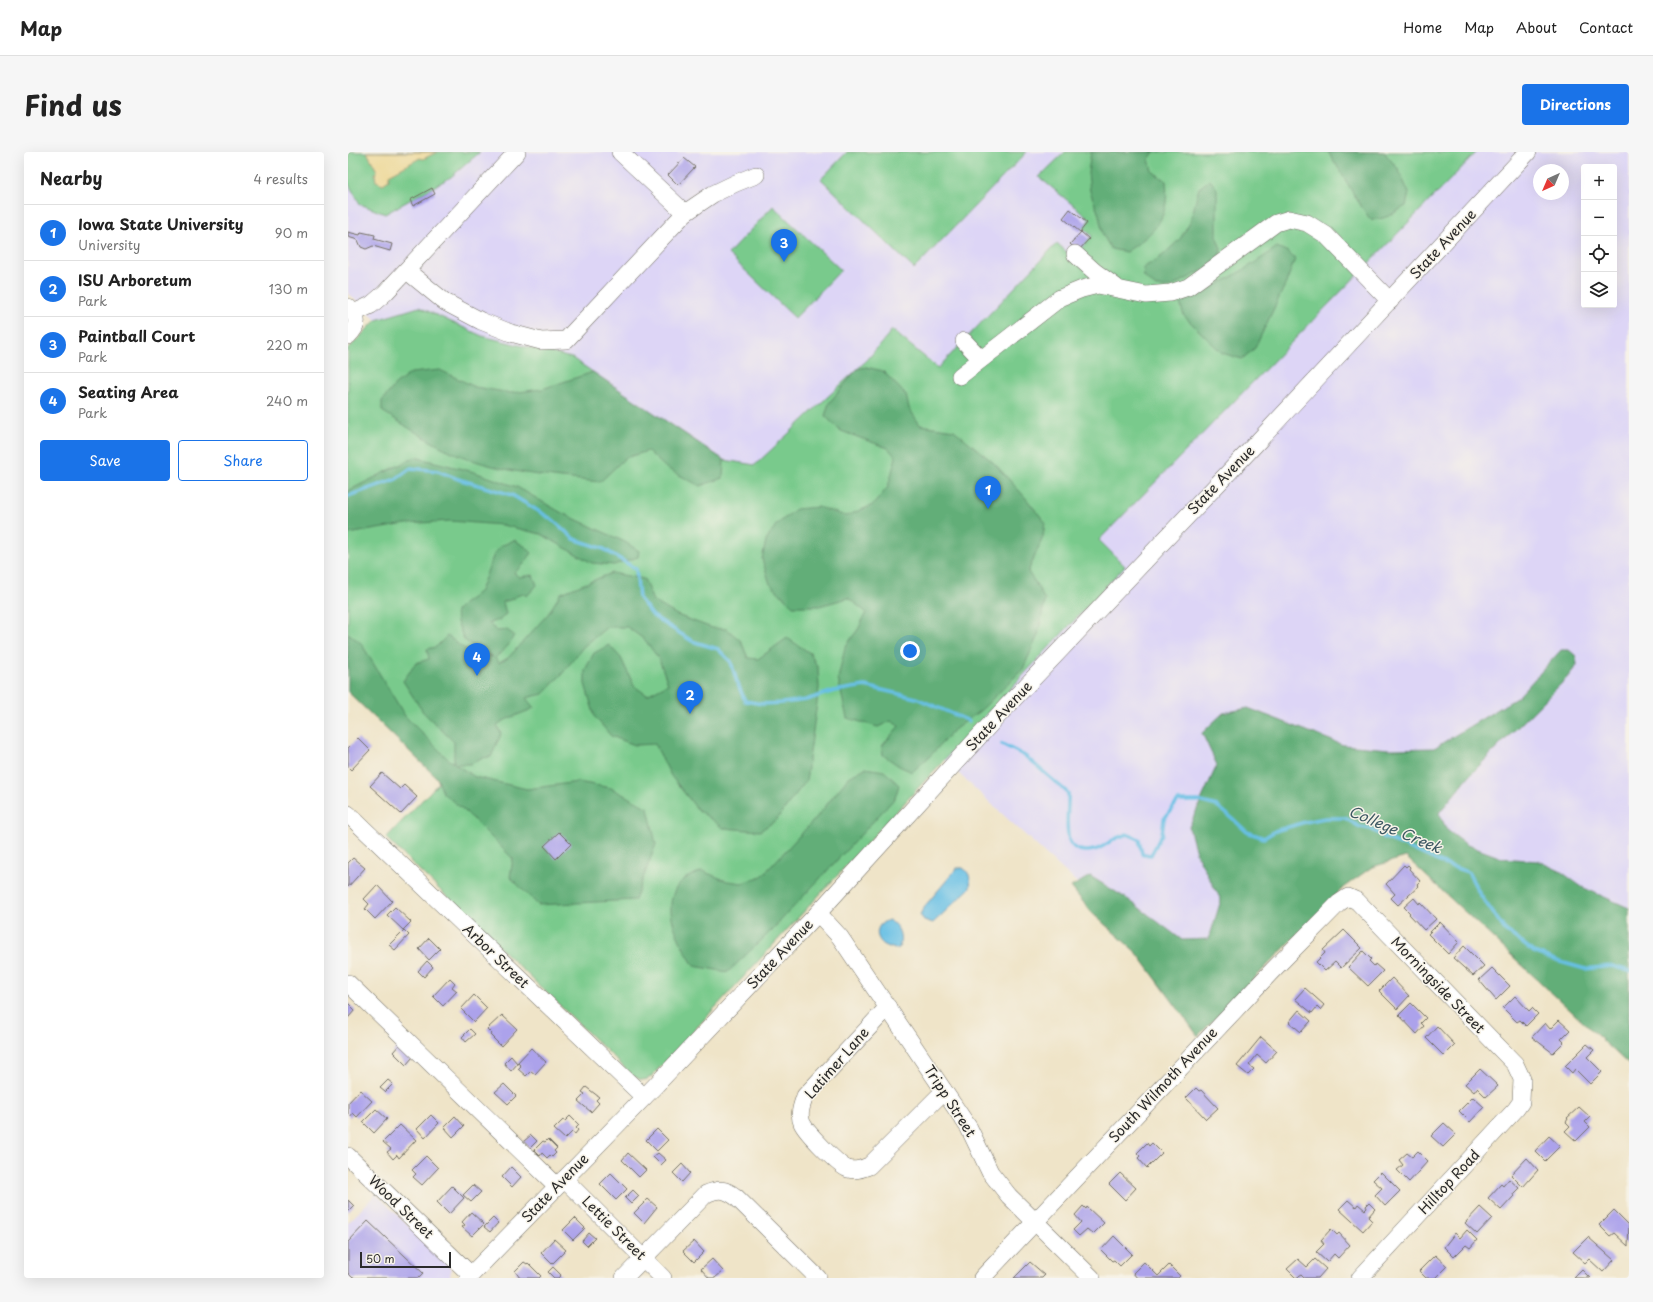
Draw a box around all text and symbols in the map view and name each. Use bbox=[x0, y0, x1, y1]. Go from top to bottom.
text: Map bbox=[20, 14, 62, 42]
text: Home bbox=[1403, 17, 1442, 38]
text: Map bbox=[1464, 17, 1494, 38]
text: About bbox=[1516, 17, 1557, 38]
text: Contact bbox=[1579, 17, 1633, 38]
text: Find us bbox=[24, 83, 122, 126]
button: Directions bbox=[1522, 84, 1629, 125]
north arrow bbox=[1533, 164, 1569, 200]
map controls bbox=[1581, 164, 1617, 308]
button: + bbox=[1581, 164, 1617, 200]
text: Nearby bbox=[40, 165, 102, 191]
text: 4 results bbox=[254, 169, 308, 188]
button: − bbox=[1581, 200, 1617, 236]
street label: State Avenue bbox=[1405, 204, 1481, 283]
text: Iowa State University bbox=[78, 212, 244, 235]
text: 1 bbox=[50, 223, 56, 242]
text: 90 m bbox=[275, 223, 308, 242]
pin: 3 bbox=[771, 229, 797, 262]
text: University bbox=[78, 235, 140, 254]
button: locate bbox=[1581, 236, 1617, 272]
text: ISU Arboretum bbox=[78, 268, 192, 291]
button: layers bbox=[1581, 272, 1617, 308]
text: 2 bbox=[48, 279, 58, 298]
text: 130 m bbox=[269, 279, 308, 298]
text: Park bbox=[78, 291, 107, 310]
text: Paintball Court bbox=[78, 324, 196, 347]
text: 3 bbox=[49, 335, 57, 354]
text: 220 m bbox=[266, 335, 308, 354]
text: Park bbox=[78, 347, 107, 366]
text: Seating Area bbox=[78, 380, 179, 403]
text: 4 bbox=[49, 391, 57, 410]
text: 240 m bbox=[266, 391, 308, 410]
text: Park bbox=[78, 403, 107, 422]
button: Save bbox=[40, 440, 170, 481]
button: Share bbox=[178, 440, 308, 481]
street label: State Avenue bbox=[1182, 440, 1259, 519]
pin: 1 bbox=[975, 476, 1001, 509]
your location bbox=[900, 641, 920, 661]
pin: 4 bbox=[464, 643, 490, 676]
street label: State Avenue bbox=[961, 676, 1037, 755]
pin: 2 bbox=[677, 681, 703, 714]
water label: College Creek bbox=[1346, 799, 1446, 859]
street label: State Avenue bbox=[742, 914, 818, 993]
street label: Arbor Street bbox=[458, 918, 535, 993]
street label: Morningside Street bbox=[1386, 931, 1491, 1038]
street label: Latimer Lane bbox=[799, 1022, 874, 1103]
street label: South Wilmoth Avenue bbox=[1104, 1022, 1222, 1147]
street label: Tripp Street bbox=[919, 1061, 982, 1141]
street label: Hilltop Road bbox=[1413, 1145, 1484, 1219]
street label: State Avenue bbox=[516, 1148, 593, 1227]
street label: Wood Street bbox=[364, 1170, 439, 1243]
street label: Lettie Street bbox=[577, 1191, 651, 1265]
scale bar bbox=[360, 1250, 451, 1269]
text: 50 m bbox=[366, 1250, 395, 1267]

